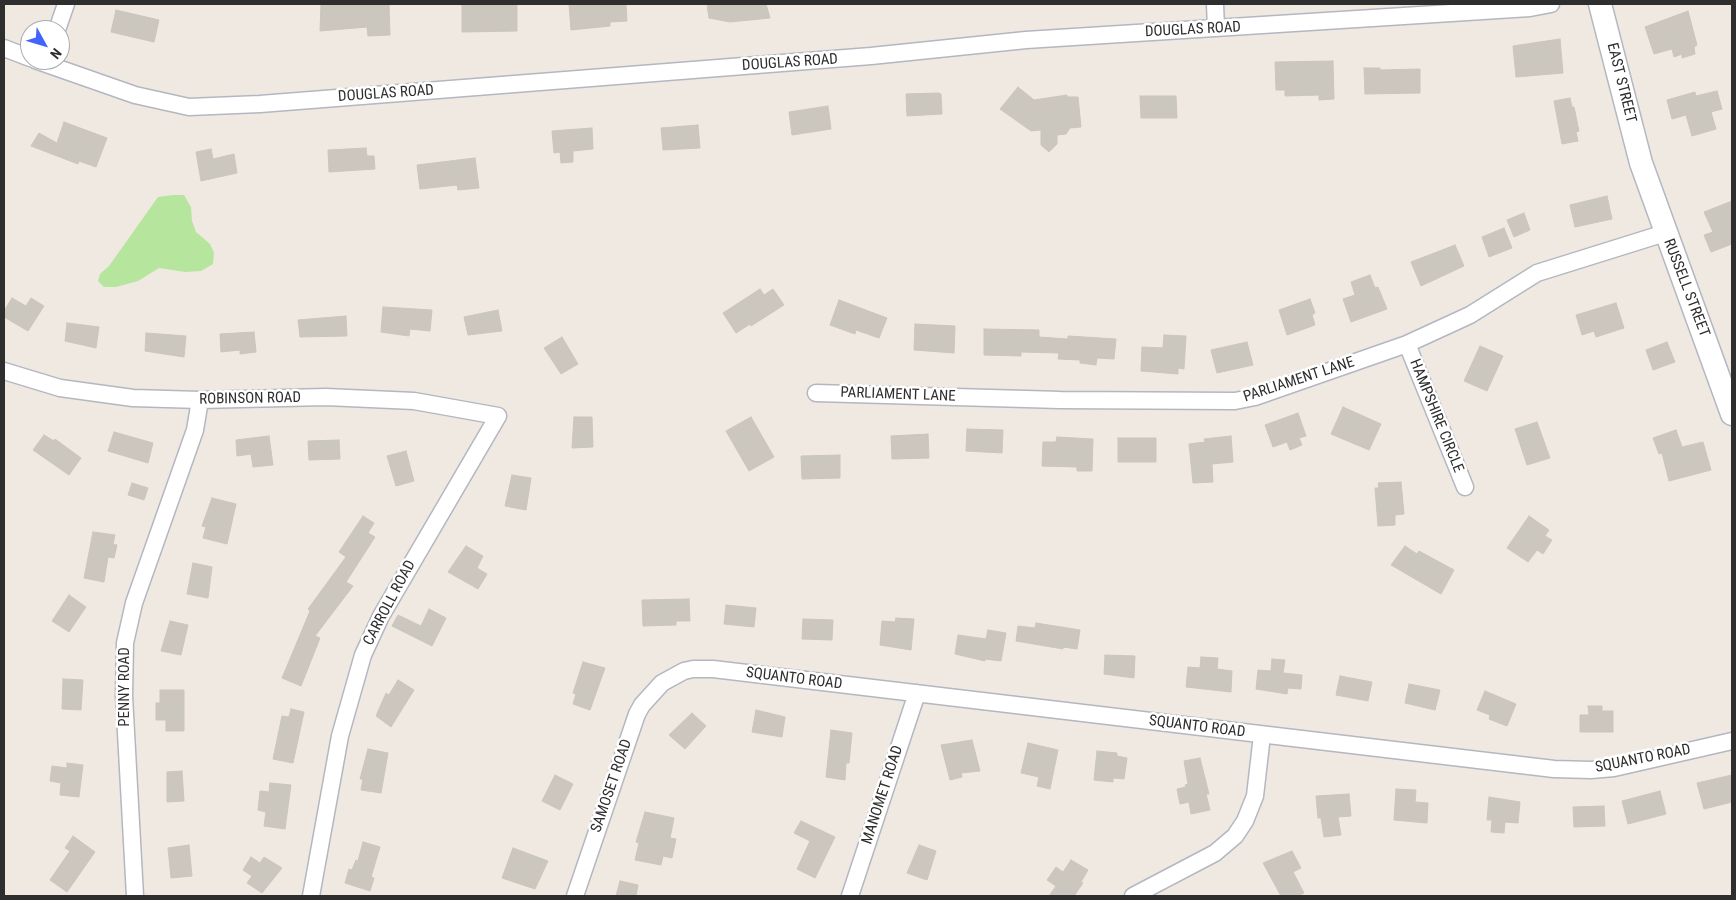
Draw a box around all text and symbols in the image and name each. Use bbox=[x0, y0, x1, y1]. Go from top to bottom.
street label: DOUGLAS ROAD bbox=[1145, 18, 1241, 42]
north arrow bbox=[20, 20, 70, 70]
street label: EAST STREET bbox=[1602, 41, 1640, 125]
text: N bbox=[47, 45, 65, 62]
street label: DOUGLAS ROAD bbox=[741, 51, 839, 75]
street label: DOUGLAS ROAD bbox=[337, 82, 435, 106]
street label: RUSSELL STREET bbox=[1659, 236, 1713, 340]
street label: PARLIAMENT LANE bbox=[1241, 354, 1357, 406]
street label: HAMPSHIRE CIRCLE bbox=[1405, 357, 1467, 475]
street label: PARLIAMENT LANE bbox=[840, 384, 956, 406]
street label: ROBINSON ROAD bbox=[199, 389, 301, 409]
street label: CARROLL ROAD bbox=[360, 557, 420, 649]
street label: PENNY ROAD bbox=[116, 647, 134, 727]
street label: SQUANTO ROAD bbox=[745, 664, 843, 694]
street label: SQUANTO ROAD bbox=[1148, 712, 1246, 742]
street label: SAMOSET ROAD bbox=[588, 737, 636, 835]
street label: SQUANTO ROAD bbox=[1594, 741, 1692, 777]
street label: MANOMET ROAD bbox=[859, 743, 907, 847]

